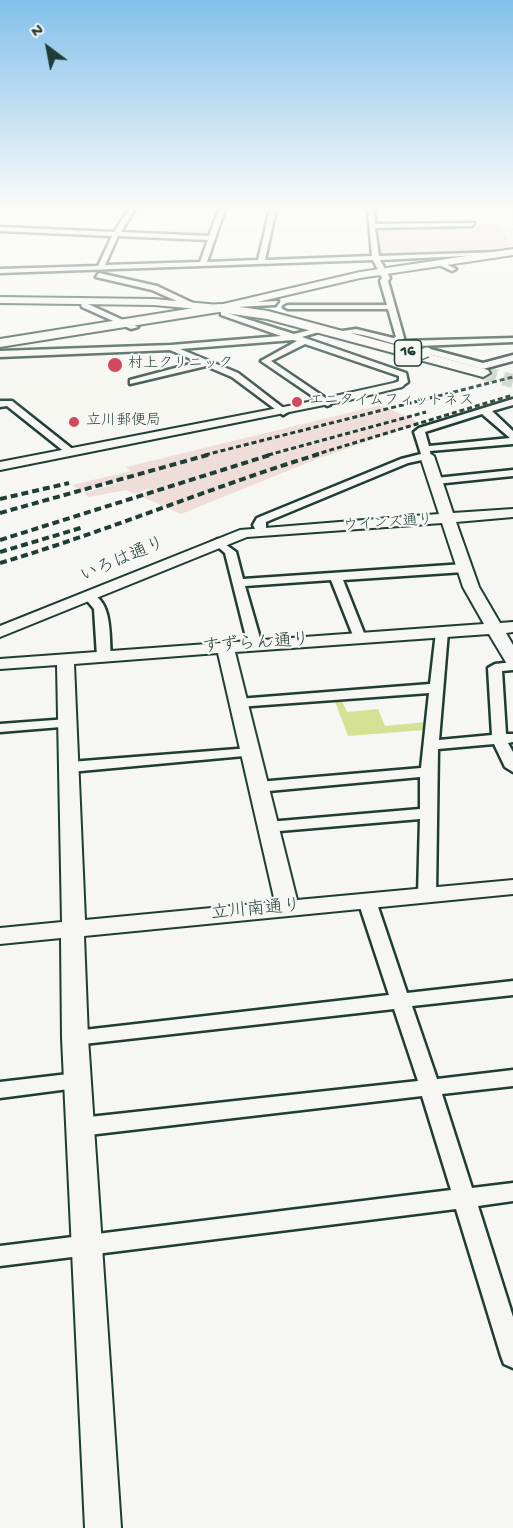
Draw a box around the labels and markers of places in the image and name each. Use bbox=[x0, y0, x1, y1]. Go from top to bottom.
marker: 村上クリニック bbox=[106, 356, 124, 374]
place label: 村上クリニック bbox=[128, 356, 233, 374]
place label: エニタイムフィットネス bbox=[309, 393, 474, 411]
marker: エニタイムフィットネス bbox=[290, 395, 304, 409]
place label: 立川郵便局 bbox=[86, 413, 161, 431]
marker: 立川郵便局 bbox=[67, 415, 81, 429]

